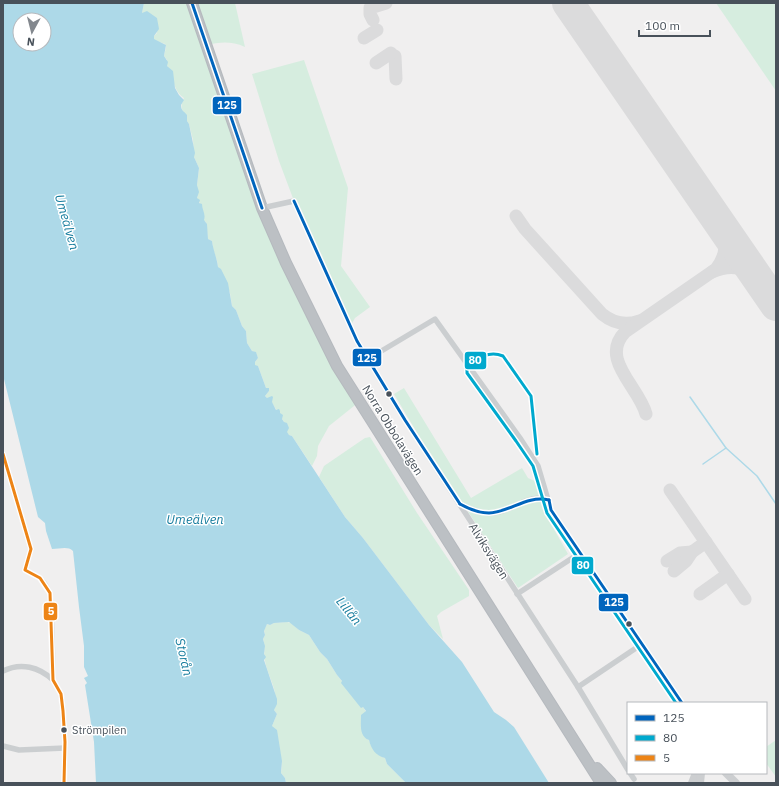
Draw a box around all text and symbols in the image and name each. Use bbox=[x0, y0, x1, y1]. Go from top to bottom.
north arrow bbox=[12, 12, 52, 52]
scale bar bbox=[639, 12, 710, 38]
text: 100 m bbox=[645, 18, 680, 33]
text: N bbox=[26, 34, 36, 49]
line badge: 125 bbox=[212, 96, 242, 115]
text: 125 bbox=[217, 98, 237, 112]
water label: Umeälven bbox=[51, 192, 83, 252]
line badge: 125 bbox=[352, 348, 382, 367]
text: 125 bbox=[357, 351, 377, 365]
line badge: 80 bbox=[464, 351, 487, 370]
text: 80 bbox=[468, 353, 482, 367]
street label: Norra Obbolavägen bbox=[359, 382, 427, 478]
unlabelled marker bbox=[384, 389, 394, 399]
water label: Umeälven bbox=[166, 511, 224, 528]
street label: Alviksvägen bbox=[466, 520, 512, 582]
line badge: 80 bbox=[571, 556, 594, 575]
text: 80 bbox=[576, 558, 590, 572]
water label: Lillån bbox=[332, 593, 366, 629]
line badge: 125 bbox=[598, 593, 629, 612]
text: 125 bbox=[604, 595, 624, 609]
line badge: 5 bbox=[43, 602, 58, 621]
text: 5 bbox=[48, 604, 55, 618]
unlabelled marker bbox=[624, 619, 634, 629]
water label: Storån bbox=[171, 636, 197, 678]
legend bbox=[627, 702, 767, 774]
text: 125 bbox=[663, 710, 685, 725]
place label: Strömpilen bbox=[72, 723, 126, 737]
marker: Strömpilen bbox=[59, 725, 69, 735]
text: 80 bbox=[663, 730, 677, 745]
text: 5 bbox=[663, 750, 670, 765]

